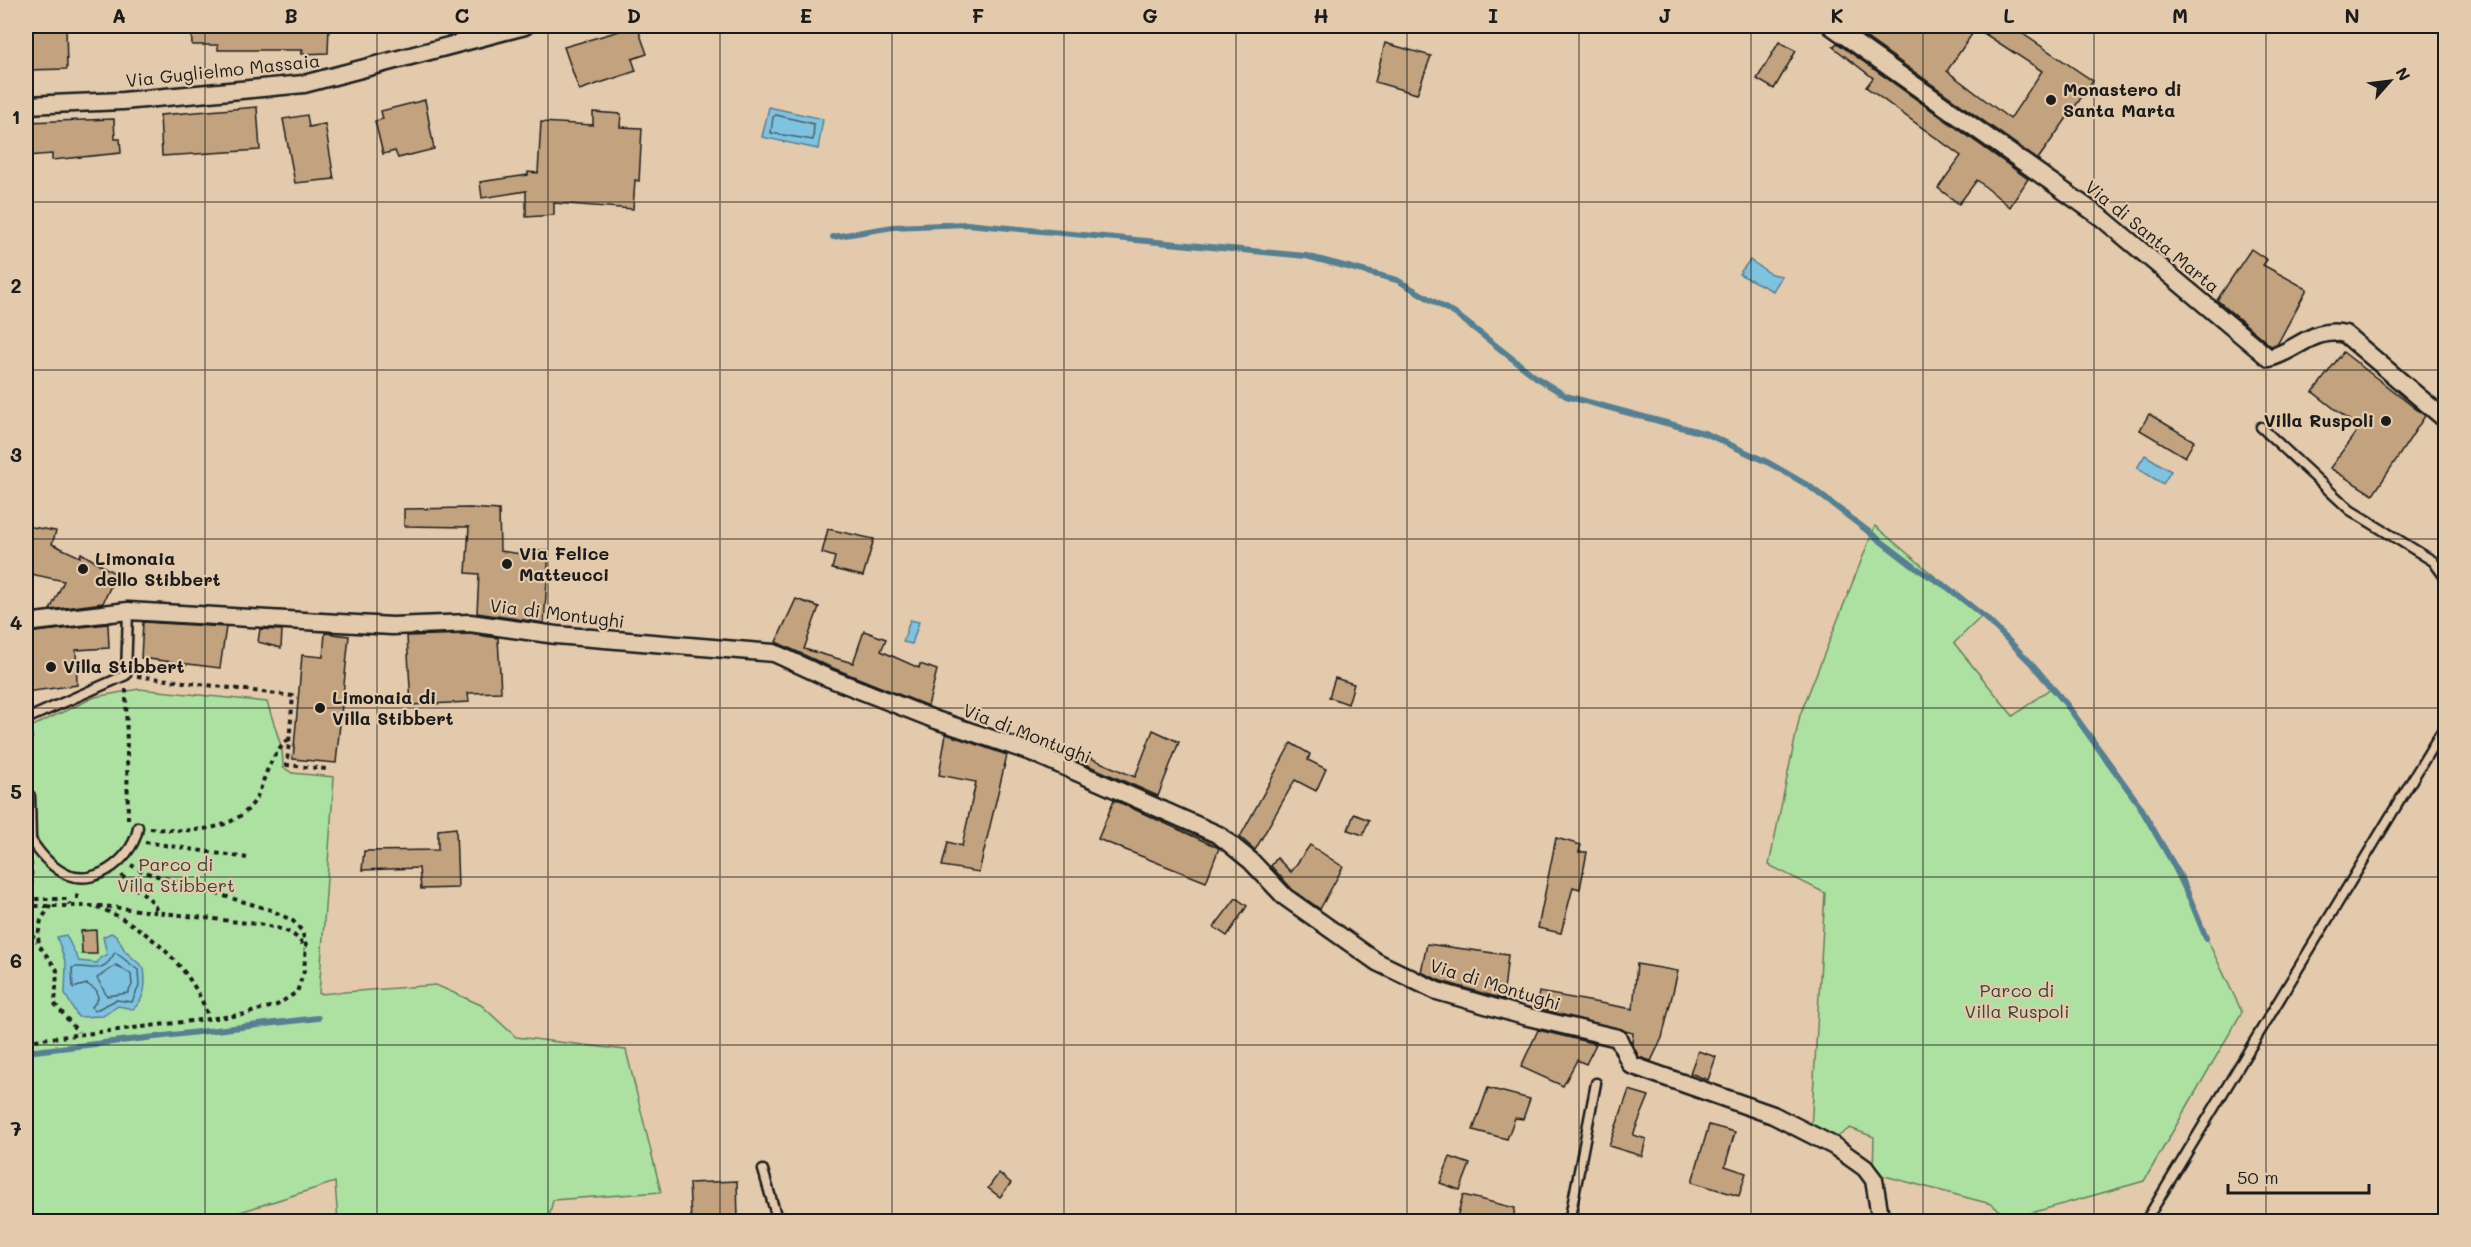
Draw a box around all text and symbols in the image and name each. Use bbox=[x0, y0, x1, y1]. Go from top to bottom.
text: A bbox=[112, 2, 126, 28]
text: B bbox=[284, 2, 298, 28]
text: C bbox=[455, 2, 470, 28]
text: D bbox=[627, 2, 641, 28]
text: E bbox=[800, 2, 812, 28]
text: F bbox=[972, 2, 985, 28]
text: G bbox=[1142, 2, 1158, 28]
text: H bbox=[1313, 2, 1329, 28]
text: I bbox=[1488, 2, 1498, 28]
text: J bbox=[1658, 2, 1672, 28]
text: K bbox=[1830, 2, 1844, 28]
text: L bbox=[2003, 2, 2015, 28]
text: M bbox=[2172, 2, 2188, 28]
text: N bbox=[2344, 2, 2360, 28]
street label: Via Guglielmo Massaia bbox=[125, 48, 321, 92]
north arrow bbox=[2360, 51, 2420, 111]
text: N bbox=[2392, 63, 2416, 84]
place label: Monastero di Santa Marta bbox=[2063, 77, 2182, 122]
marker: Monastero di Santa Marta bbox=[2044, 93, 2058, 107]
text: 1 bbox=[12, 103, 20, 129]
street label: Via di Santa Marta bbox=[2080, 174, 2225, 298]
text: 2 bbox=[10, 272, 22, 298]
place label: Villa Ruspoli bbox=[2264, 408, 2374, 432]
marker: Villa Ruspoli bbox=[2379, 414, 2393, 428]
text: 3 bbox=[10, 441, 22, 467]
place label: Via Felice Matteucci bbox=[519, 541, 610, 586]
place label: Limonaia dello Stibbert bbox=[95, 546, 221, 591]
marker: Via Felice Matteucci bbox=[500, 557, 514, 571]
marker: Limonaia dello Stibbert bbox=[76, 562, 90, 576]
street label: Via di Montughi bbox=[488, 593, 626, 633]
text: 4 bbox=[10, 609, 23, 635]
place label: Villa Stibbert bbox=[63, 654, 185, 678]
marker: Villa Stibbert bbox=[44, 660, 58, 674]
place label: Limonaia di Villa Stibbert bbox=[332, 685, 454, 730]
street label: Via di Montughi bbox=[960, 698, 1095, 769]
marker: Limonaia di Villa Stibbert bbox=[313, 701, 327, 715]
text: 5 bbox=[10, 778, 22, 804]
park label: Parco di Villa Stibbert bbox=[117, 852, 235, 897]
text: 6 bbox=[10, 947, 22, 973]
street label: Via di Montughi bbox=[1427, 953, 1564, 1015]
park label: Parco di Villa Ruspoli bbox=[1964, 978, 2070, 1023]
text: 7 bbox=[10, 1115, 22, 1141]
scale bar bbox=[2228, 1157, 2369, 1195]
text: 50 m bbox=[2237, 1165, 2279, 1189]

